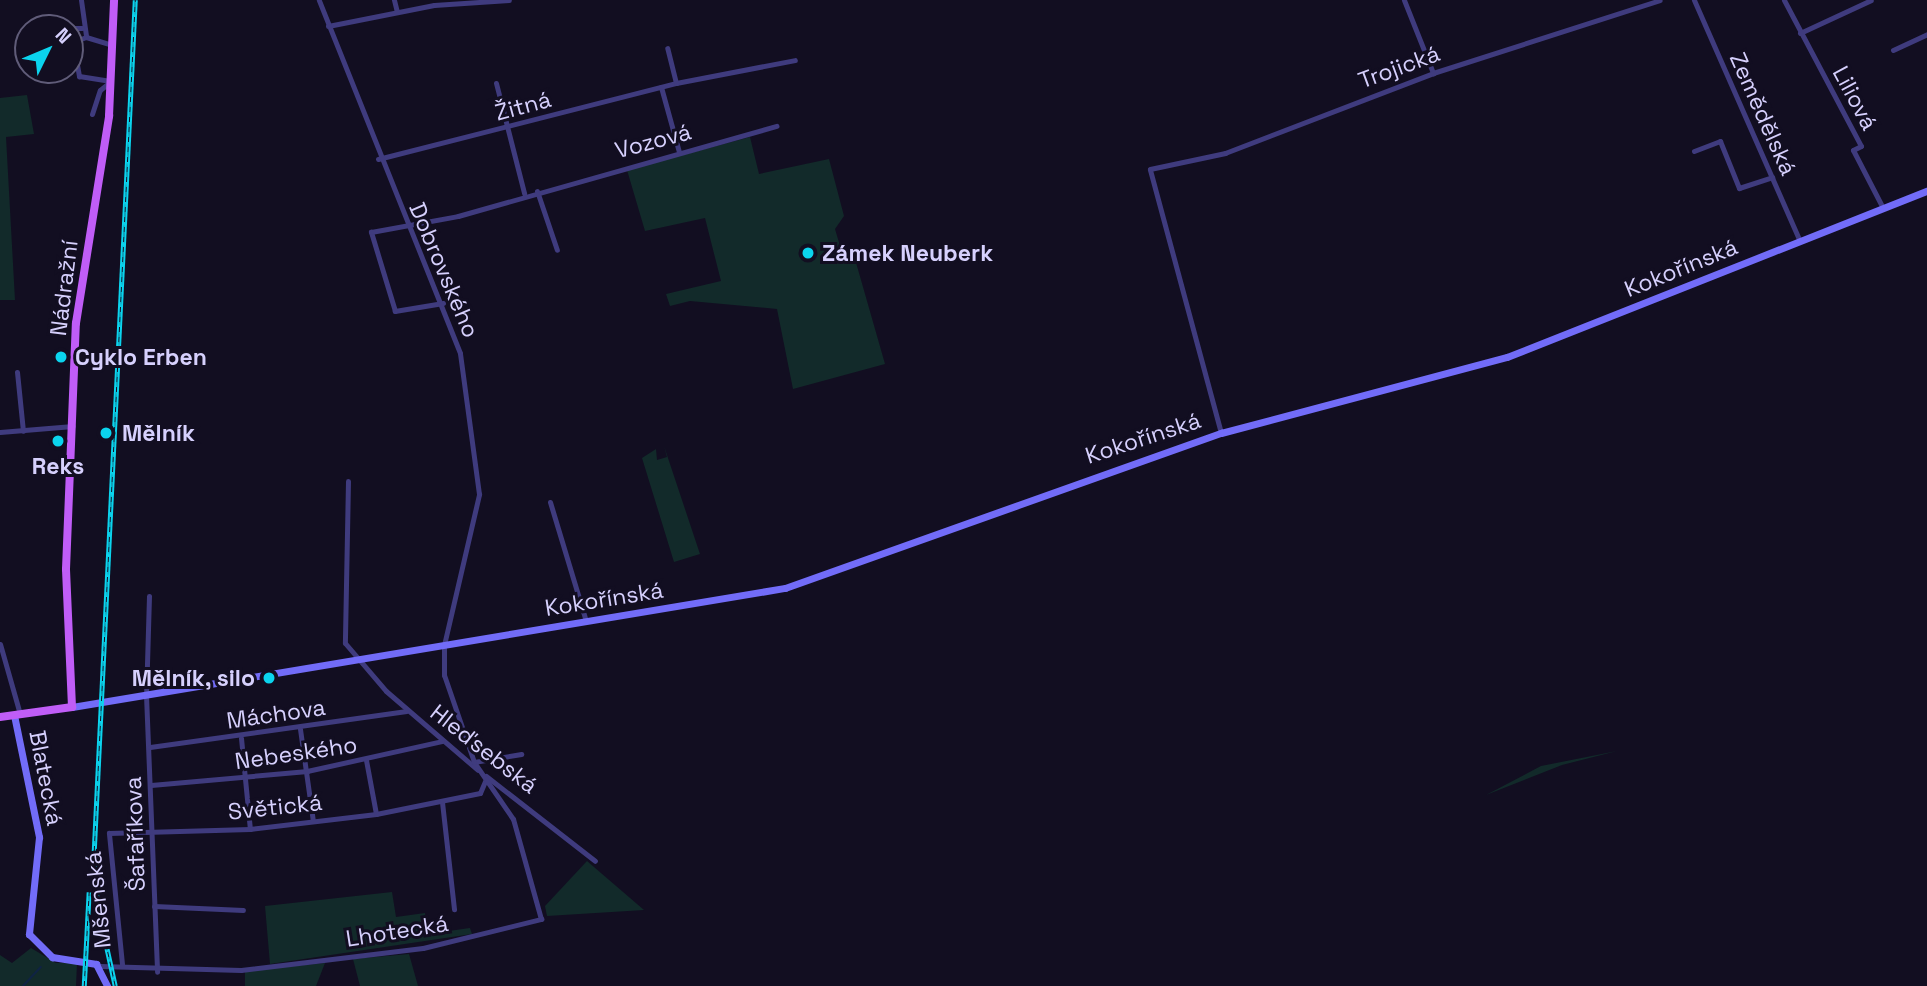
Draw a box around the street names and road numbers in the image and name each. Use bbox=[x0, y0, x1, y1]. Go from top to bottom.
street label: Trojická bbox=[1355, 40, 1443, 94]
street label: Zemědělská bbox=[1724, 48, 1802, 180]
street label: Liliová bbox=[1827, 61, 1883, 135]
street label: Žitná bbox=[492, 85, 554, 127]
street label: Vozová bbox=[612, 118, 694, 164]
street label: Dobrovského bbox=[403, 198, 485, 342]
street label: Kokořínská bbox=[1620, 233, 1742, 303]
street label: Nádražní bbox=[44, 239, 84, 337]
street label: Kokořínská bbox=[1082, 406, 1204, 470]
street label: Kokořínská bbox=[543, 576, 665, 622]
street label: Máchova bbox=[225, 693, 327, 735]
street label: Hleďsebská bbox=[425, 699, 543, 799]
street label: Blatecká bbox=[23, 728, 69, 828]
street label: Nebeského bbox=[233, 731, 359, 775]
street label: Šafaříkova bbox=[119, 776, 151, 892]
street label: Světická bbox=[227, 788, 323, 826]
street label: Mšenská bbox=[79, 850, 117, 950]
street label: Lhotecká bbox=[344, 909, 450, 953]

